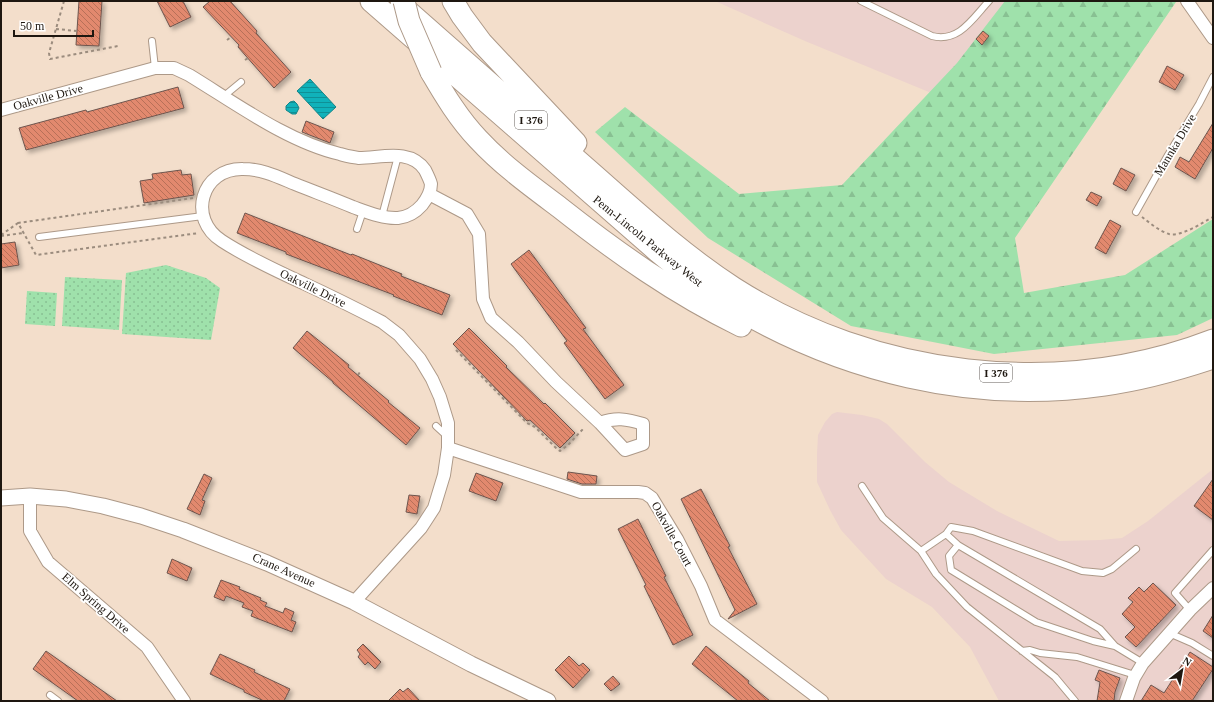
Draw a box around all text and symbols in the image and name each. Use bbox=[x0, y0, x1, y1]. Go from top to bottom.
scale bar bbox=[14, 12, 93, 38]
text: 50 m bbox=[20, 19, 45, 33]
street label: Oakville Drive bbox=[12, 81, 84, 113]
road number: I 376 bbox=[515, 111, 547, 129]
street label: Mannka Drive bbox=[1151, 112, 1199, 178]
street label: Penn-Lincoln Parkway West bbox=[590, 193, 706, 290]
street label: Oakville Drive bbox=[278, 266, 348, 310]
road number: I 376 bbox=[980, 364, 1012, 382]
street label: Oakville Court bbox=[649, 499, 696, 569]
street label: Crane Avenue bbox=[250, 550, 318, 590]
street label: Elm Spring Drive bbox=[59, 570, 133, 636]
north arrow bbox=[1162, 650, 1202, 690]
text: N bbox=[1181, 654, 1194, 669]

